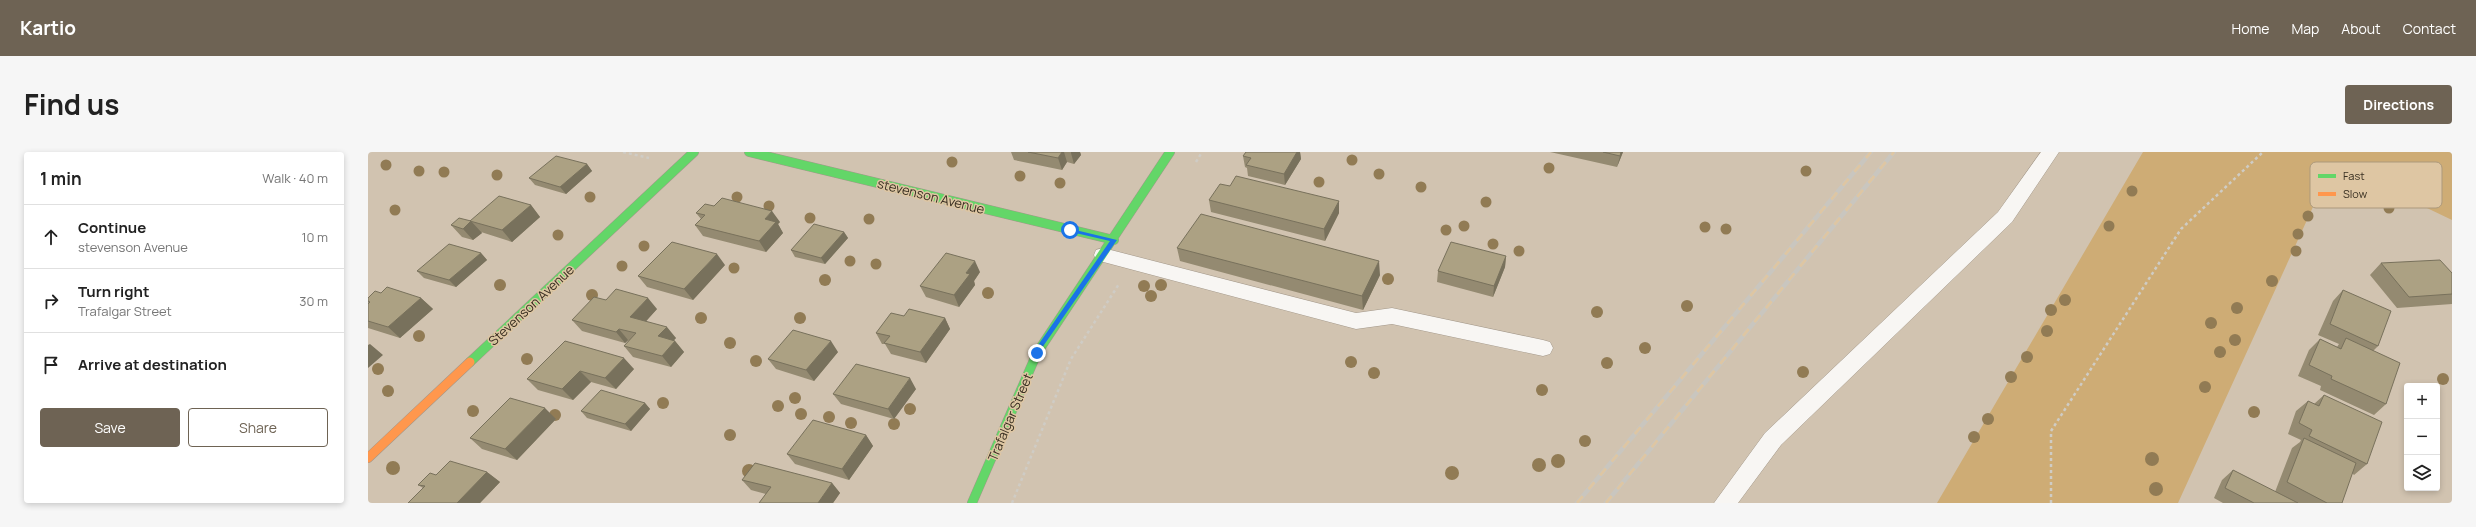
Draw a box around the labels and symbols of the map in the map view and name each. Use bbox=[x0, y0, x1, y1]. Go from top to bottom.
legend bbox=[2310, 162, 2442, 208]
text: Fast bbox=[2343, 168, 2365, 183]
street label: stevenson Avenue bbox=[875, 174, 987, 218]
text: Slow bbox=[2343, 186, 2368, 201]
route start bbox=[1061, 221, 1079, 239]
street label: Stevenson Avenue bbox=[484, 260, 578, 349]
route end bbox=[1028, 344, 1046, 362]
street label: Trafalgar Street bbox=[983, 370, 1037, 464]

